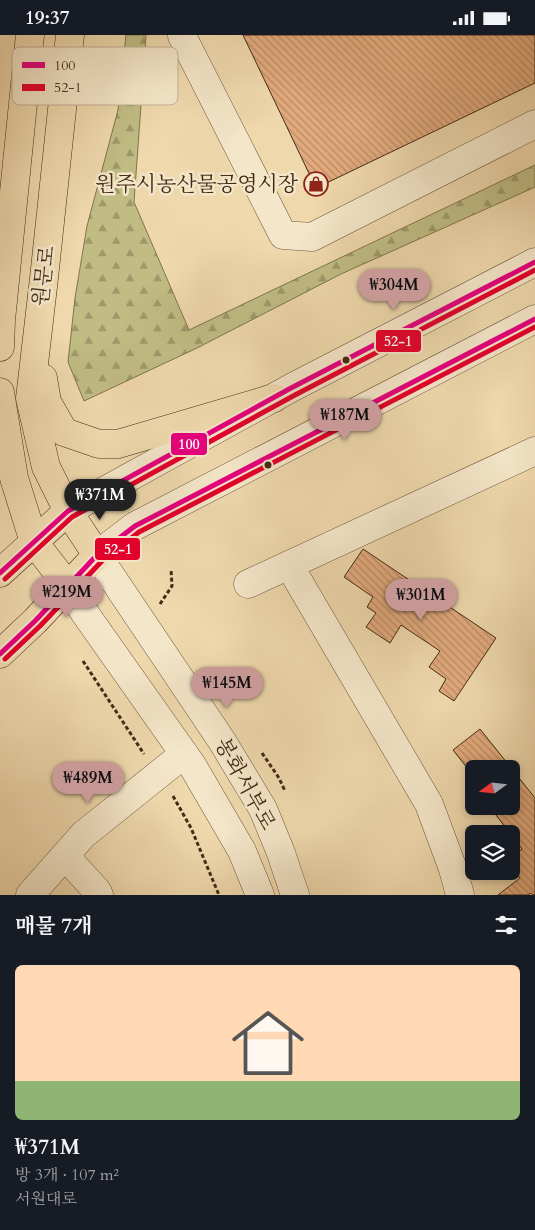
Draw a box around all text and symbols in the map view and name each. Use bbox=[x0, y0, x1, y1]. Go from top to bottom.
text: 19:37 bbox=[25, 5, 69, 31]
legend bbox=[12, 47, 178, 105]
text: 100 bbox=[54, 56, 76, 75]
text: 52-1 bbox=[54, 78, 82, 97]
place label: 원주시농산물공영시장 bbox=[95, 170, 299, 199]
shop icon: 원주시농산물공영시장 bbox=[303, 171, 329, 197]
street label: 원문로 bbox=[26, 244, 62, 308]
pin: ₩304M bbox=[359, 269, 429, 311]
text: ₩304M bbox=[369, 274, 419, 296]
line badge: 52-1 bbox=[375, 329, 422, 353]
text: 52-1 bbox=[384, 332, 412, 351]
unlabelled marker bbox=[341, 355, 351, 365]
pin: ₩187M bbox=[310, 399, 380, 441]
text: ₩187M bbox=[320, 404, 370, 426]
line badge: 100 bbox=[170, 432, 208, 456]
text: 100 bbox=[178, 435, 200, 454]
unlabelled marker bbox=[263, 460, 273, 470]
pin: ₩371M bbox=[65, 479, 135, 521]
text: ₩371M bbox=[75, 484, 125, 506]
line badge: 52-1 bbox=[94, 537, 141, 561]
text: 52-1 bbox=[104, 540, 132, 559]
pin: ₩219M bbox=[32, 575, 102, 618]
pin: ₩301M bbox=[386, 579, 456, 621]
text: ₩219M bbox=[42, 581, 92, 603]
text: ₩301M bbox=[396, 584, 446, 606]
pin: ₩145M bbox=[192, 667, 262, 709]
text: ₩145M bbox=[202, 672, 252, 694]
street label: 봉화서부로 bbox=[208, 733, 282, 835]
north arrow bbox=[465, 760, 520, 815]
map controls bbox=[465, 760, 520, 880]
pin: ₩489M bbox=[53, 761, 123, 804]
text: ₩489M bbox=[63, 767, 113, 789]
button: layers bbox=[465, 825, 520, 880]
icon: filters bbox=[492, 911, 520, 939]
text: 매물 7개 bbox=[15, 912, 92, 941]
icon: home bbox=[223, 998, 313, 1088]
text: ₩371M bbox=[15, 1133, 80, 1162]
text: 방 3개 · 107 m² bbox=[15, 1164, 119, 1186]
text: 서원대로 bbox=[15, 1188, 77, 1210]

